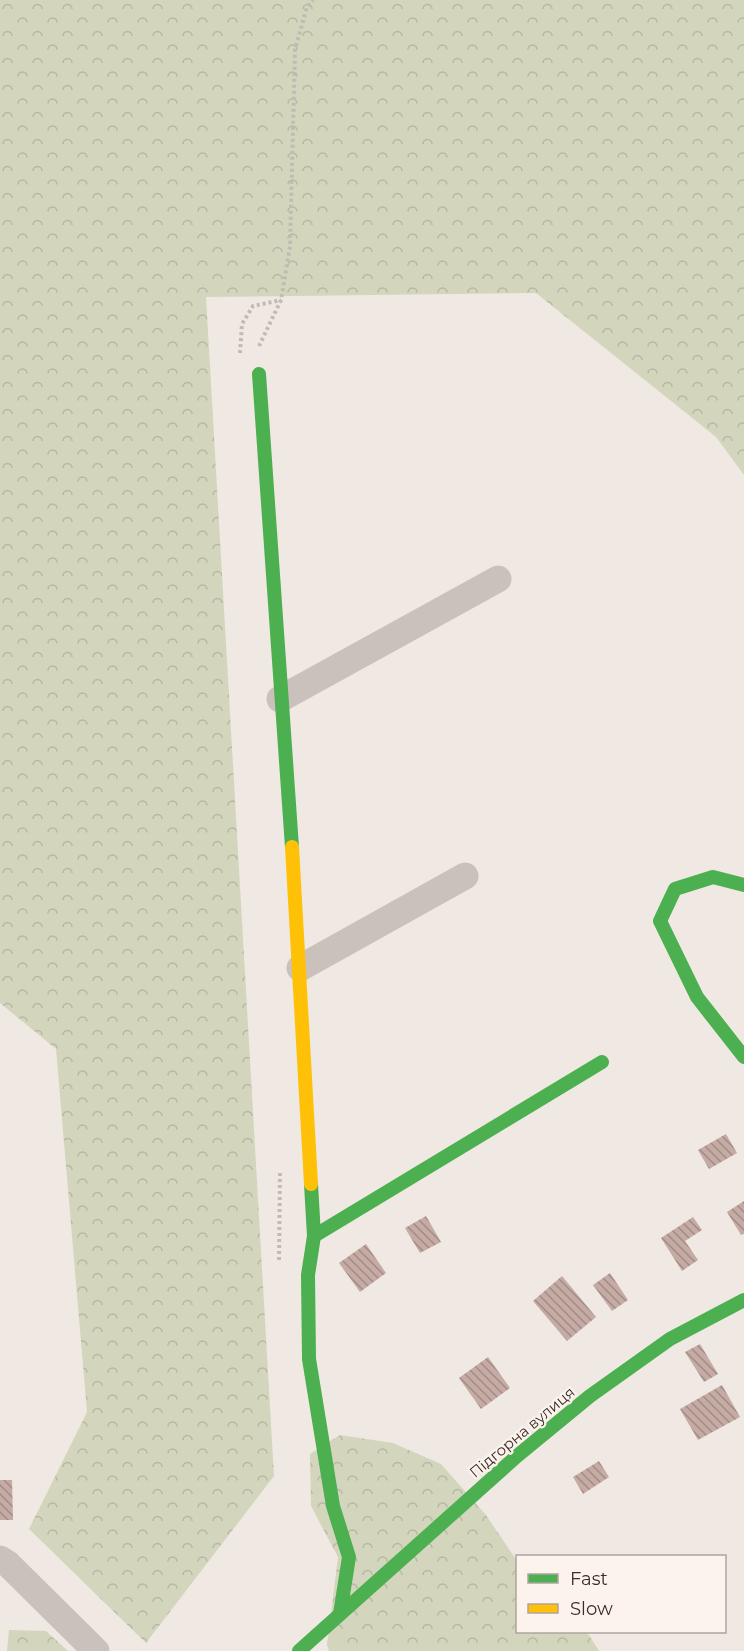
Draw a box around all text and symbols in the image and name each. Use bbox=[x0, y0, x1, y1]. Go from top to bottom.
street label: Підгорна вулиця bbox=[465, 1382, 579, 1482]
legend bbox=[516, 1555, 726, 1633]
text: Fast bbox=[570, 1568, 608, 1590]
text: Slow bbox=[570, 1598, 613, 1620]

